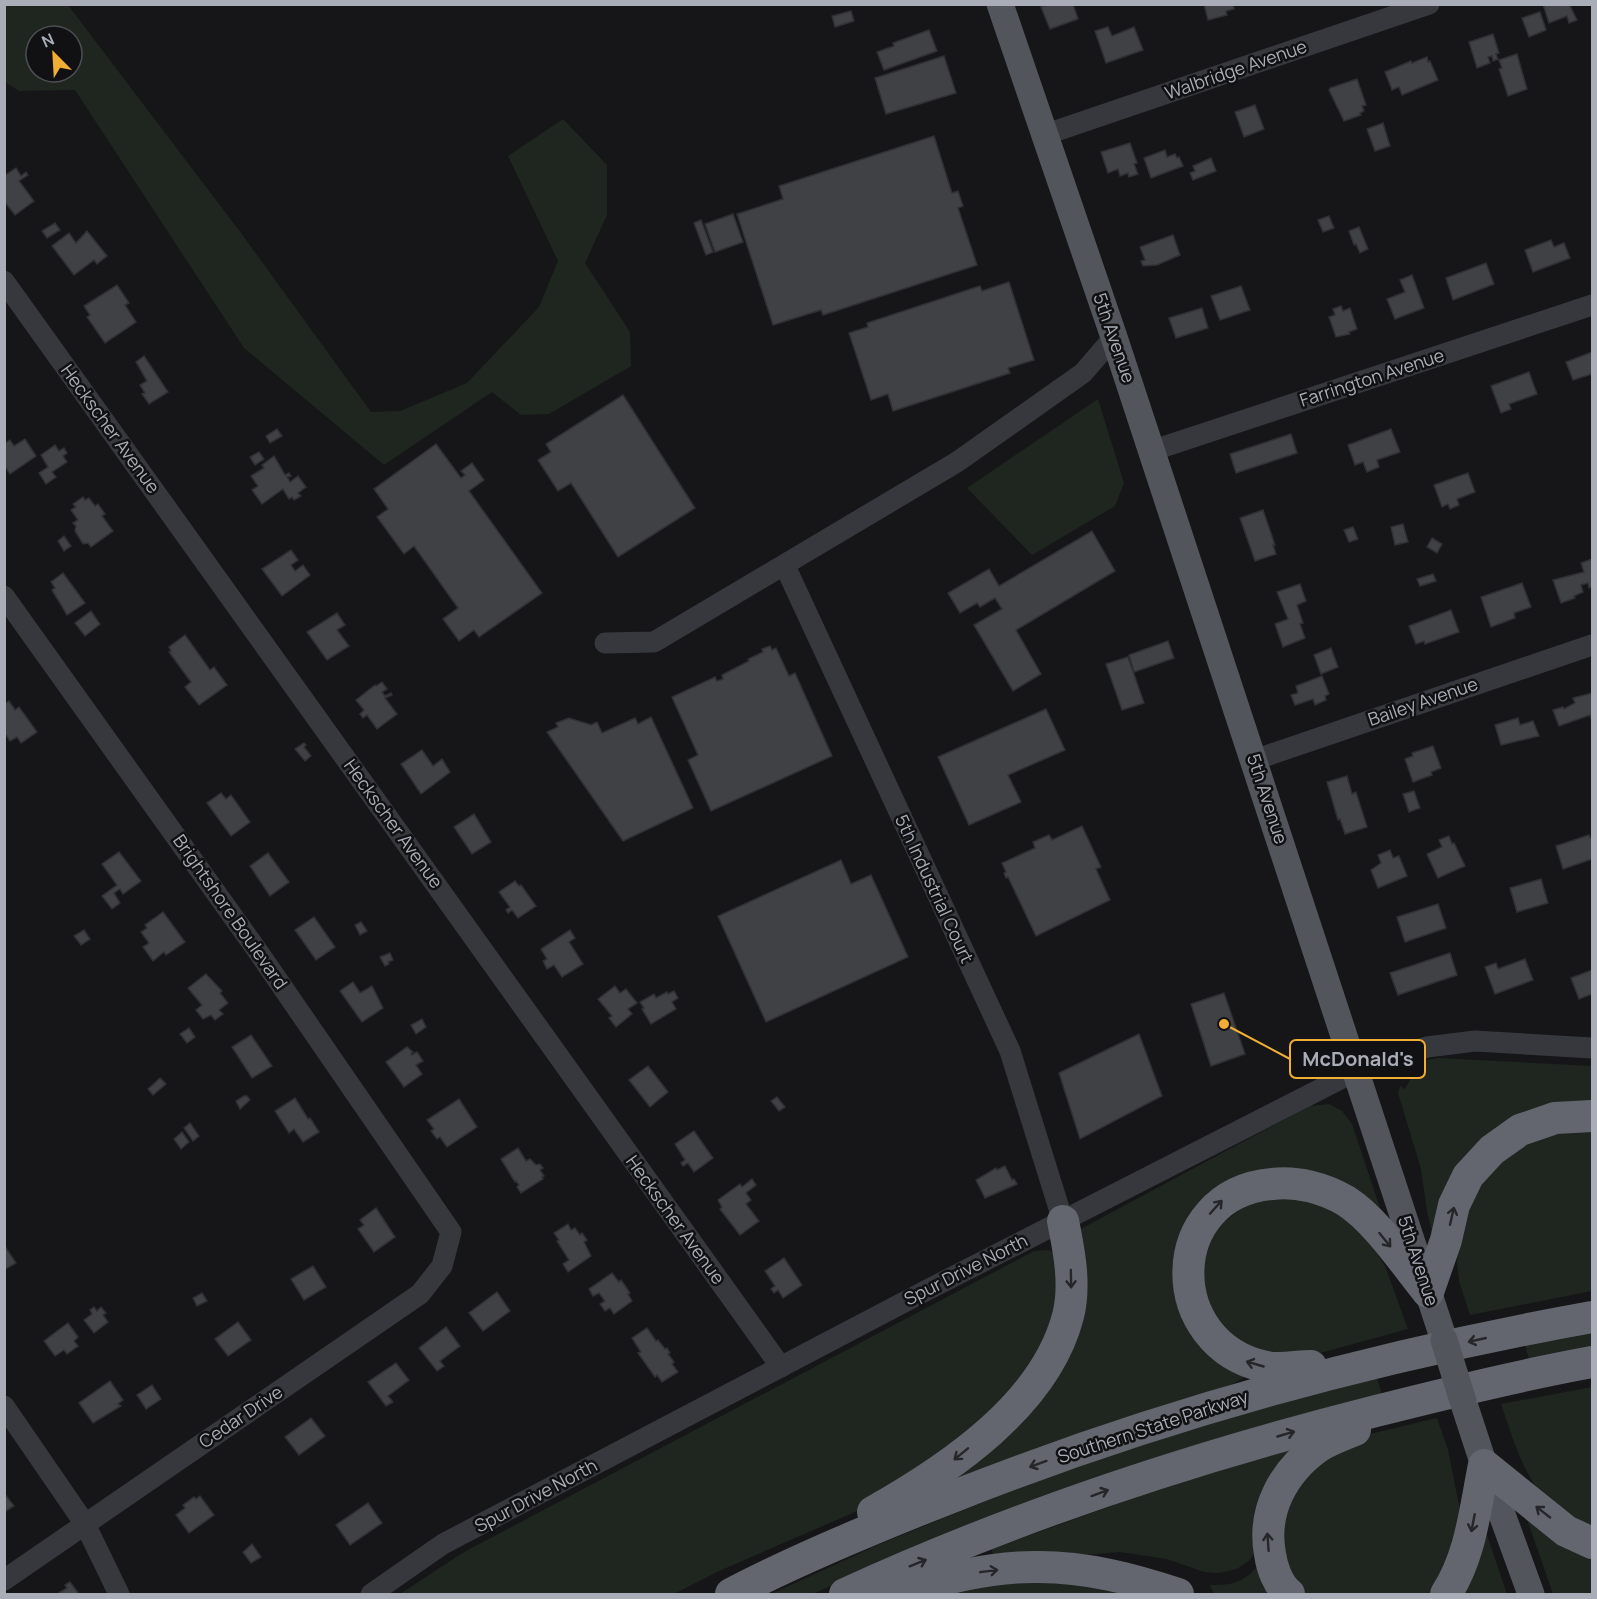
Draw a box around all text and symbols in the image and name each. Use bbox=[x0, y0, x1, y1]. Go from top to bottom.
north arrow bbox=[24, 24, 84, 84]
text: N bbox=[38, 28, 58, 53]
street label: Walbridge Avenue bbox=[1161, 34, 1310, 105]
street label: 5th Avenue bbox=[1088, 290, 1142, 386]
street label: Farrington Avenue bbox=[1296, 342, 1447, 412]
street label: Heckscher Avenue bbox=[56, 359, 166, 498]
street label: Bailey Avenue bbox=[1365, 671, 1481, 731]
street label: 5th Avenue bbox=[1242, 751, 1294, 847]
street label: Heckscher Avenue bbox=[339, 754, 449, 893]
street label: 5th Industrial Court bbox=[890, 810, 980, 967]
street label: Brightshore Boulevard bbox=[168, 829, 293, 994]
callout: McDonald's bbox=[1290, 1040, 1425, 1078]
text: McDonald's bbox=[1302, 1045, 1414, 1072]
street label: Heckscher Avenue bbox=[621, 1150, 731, 1289]
one-way arrow bbox=[1209, 1200, 1223, 1215]
one-way arrow bbox=[1447, 1207, 1458, 1226]
street label: 5th Avenue bbox=[1393, 1213, 1445, 1309]
street label: Spur Drive North bbox=[900, 1228, 1031, 1311]
one-way arrow bbox=[1378, 1232, 1391, 1248]
one-way arrow bbox=[1065, 1268, 1076, 1288]
one-way arrow bbox=[1468, 1335, 1488, 1346]
one-way arrow bbox=[1246, 1358, 1265, 1369]
street label: Cedar Drive bbox=[194, 1379, 287, 1453]
street label: Southern State Parkway bbox=[1054, 1384, 1252, 1468]
one-way arrow bbox=[1276, 1428, 1295, 1439]
one-way arrow bbox=[953, 1448, 969, 1461]
street label: Spur Drive North bbox=[470, 1453, 601, 1538]
one-way arrow bbox=[1029, 1460, 1048, 1471]
one-way arrow bbox=[1090, 1487, 1109, 1498]
one-way arrow bbox=[1535, 1506, 1551, 1519]
one-way arrow bbox=[1467, 1512, 1478, 1532]
one-way arrow bbox=[1263, 1532, 1274, 1552]
one-way arrow bbox=[908, 1556, 926, 1567]
one-way arrow bbox=[979, 1565, 999, 1576]

